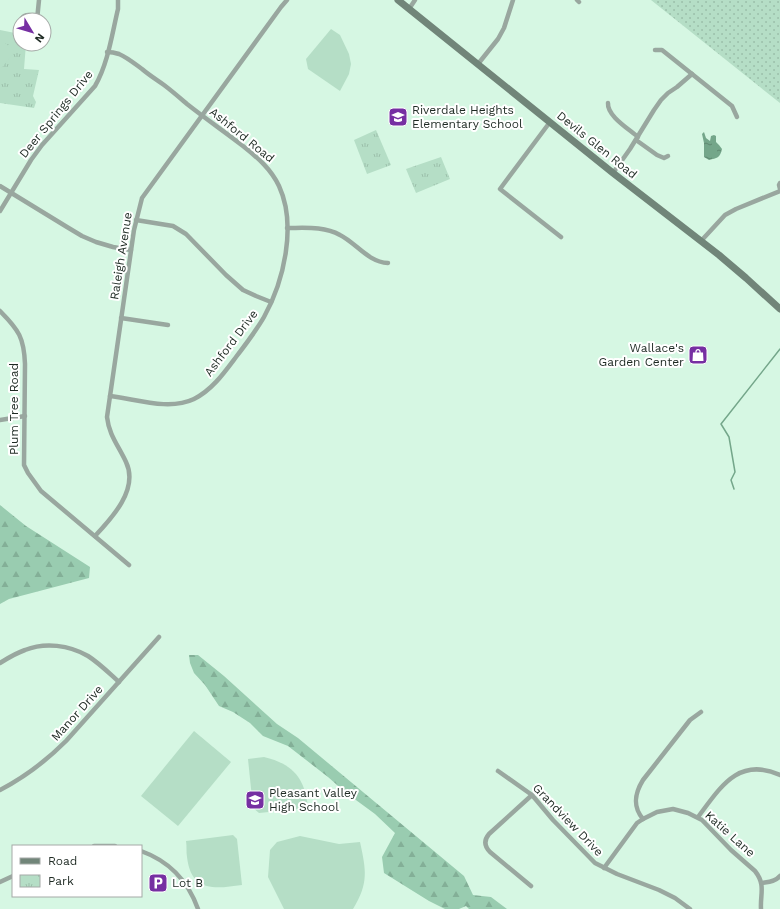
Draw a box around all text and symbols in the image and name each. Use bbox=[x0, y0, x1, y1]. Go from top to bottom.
north arrow bbox=[12, 12, 52, 52]
text: N bbox=[32, 31, 47, 45]
street label: Deer Springs Drive bbox=[16, 67, 96, 161]
place label: Riverdale Heights Elementary School bbox=[412, 103, 523, 131]
street label: Ashford Road bbox=[207, 105, 277, 165]
school or university icon: Riverdale Heights Elementary School bbox=[387, 106, 409, 128]
street label: Devils Glen Road bbox=[554, 108, 640, 182]
street label: Raleigh Avenue bbox=[107, 211, 135, 301]
street label: Ashford Drive bbox=[202, 307, 261, 379]
place label: Wallace's Garden Center bbox=[598, 341, 684, 369]
shop icon: Wallace's Garden Center bbox=[687, 344, 709, 366]
street label: Plum Tree Road bbox=[7, 363, 21, 455]
street label: Manor Drive bbox=[48, 682, 106, 744]
street label: Grandview Drive bbox=[530, 781, 606, 859]
place label: Pleasant Valley High School bbox=[269, 786, 358, 814]
school or university icon: Pleasant Valley High School bbox=[244, 789, 266, 811]
street label: Katie Lane bbox=[702, 808, 758, 860]
legend bbox=[12, 845, 142, 897]
text: Road bbox=[48, 854, 77, 868]
parking icon: Lot B bbox=[147, 872, 169, 894]
text: Park bbox=[48, 874, 74, 888]
place label: Lot B bbox=[172, 876, 203, 890]

